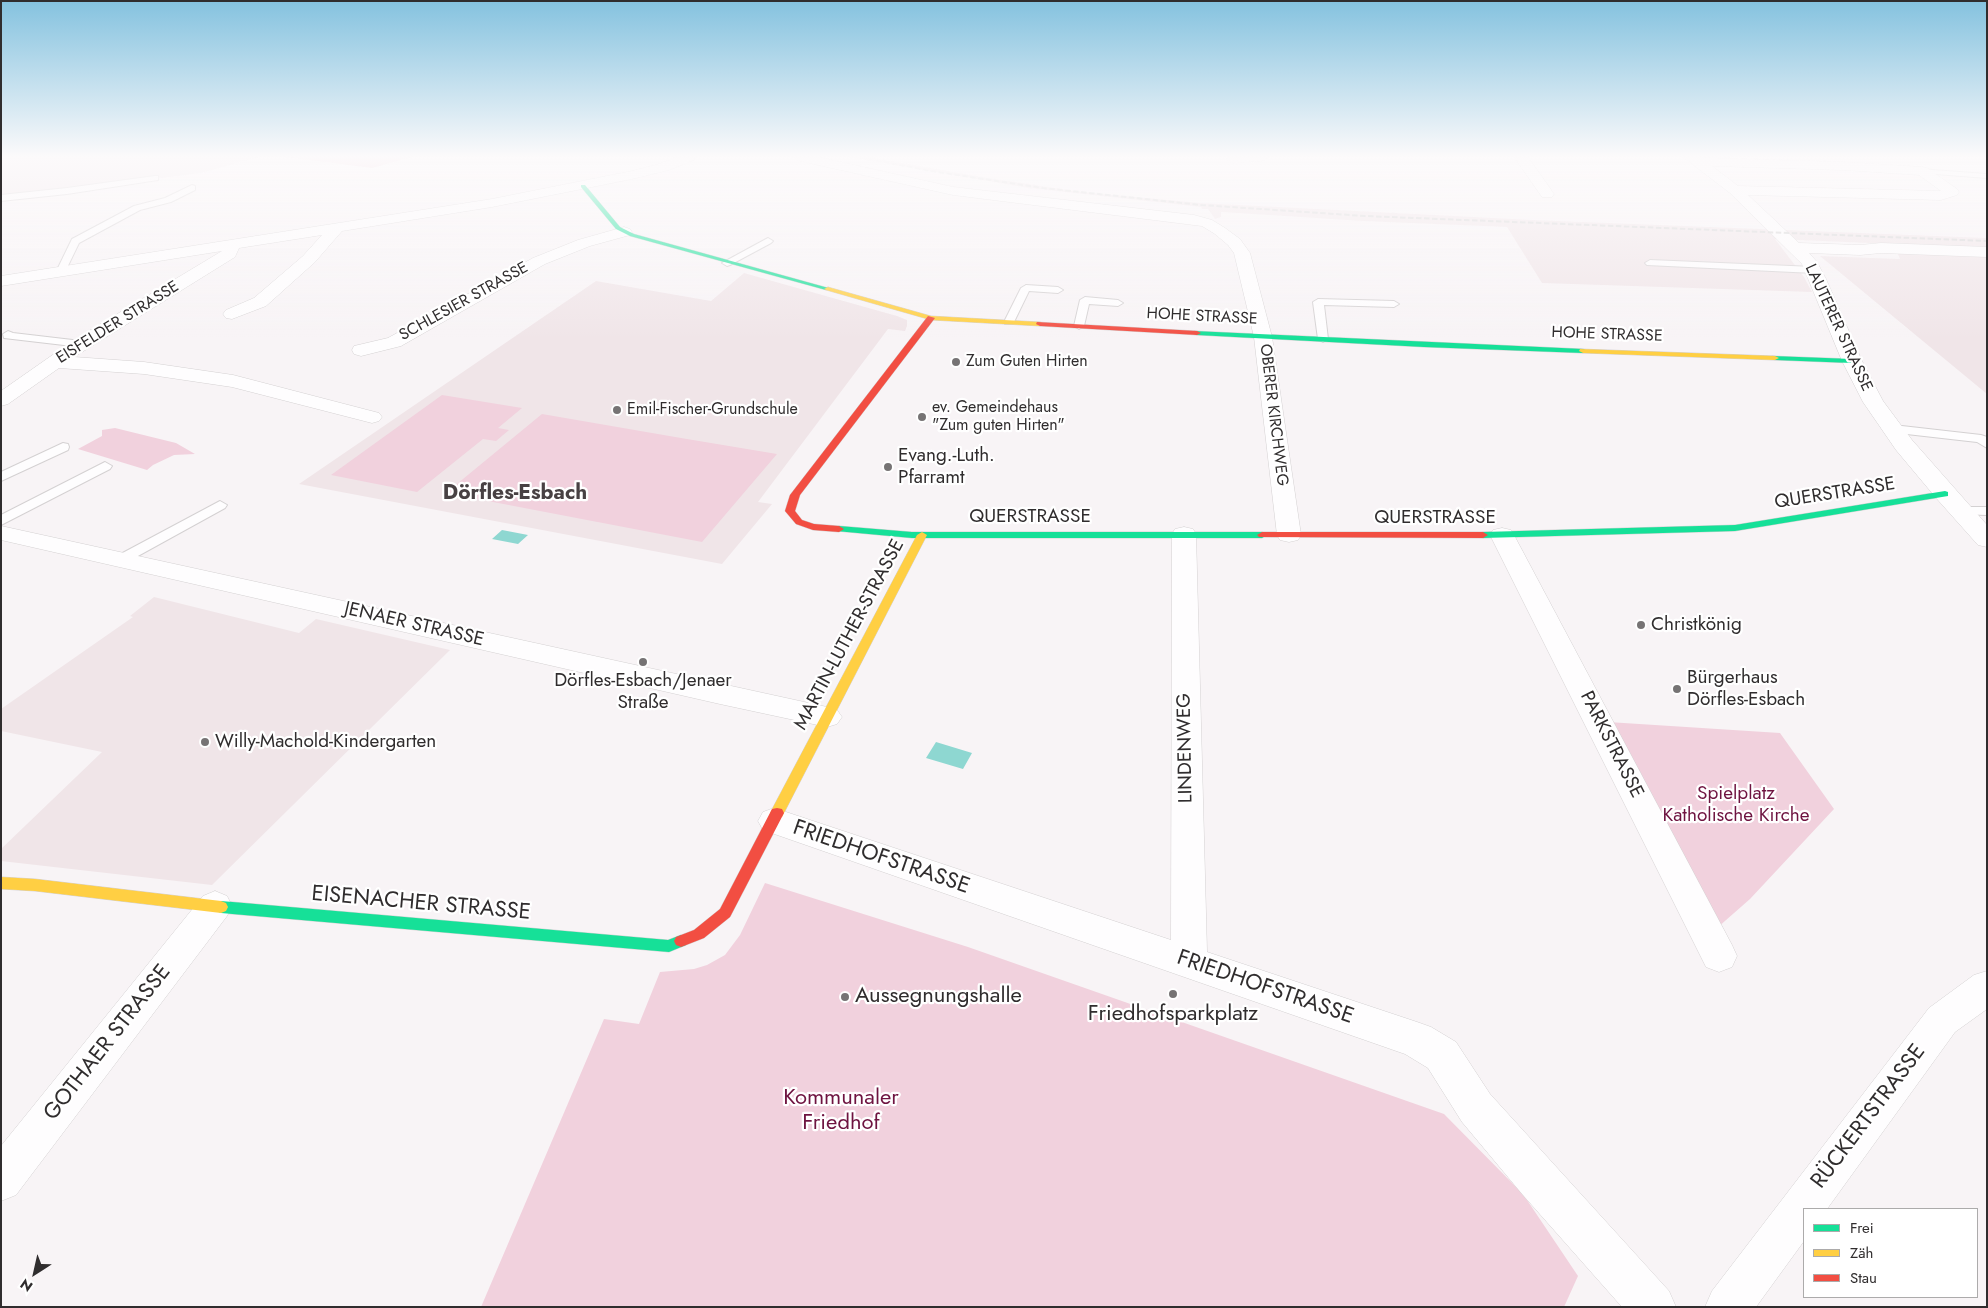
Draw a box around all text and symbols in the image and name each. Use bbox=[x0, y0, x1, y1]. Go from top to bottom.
street label: SCHLESIER STRASSE bbox=[396, 259, 532, 345]
street label: LAUTERER STRASSE bbox=[1800, 261, 1876, 395]
street label: EISFELDER STRASSE bbox=[53, 278, 183, 368]
street label: HOHE STRASSE bbox=[1146, 305, 1258, 329]
street label: HOHE STRASSE bbox=[1551, 323, 1663, 347]
street label: OBERER KIRCHWEG bbox=[1255, 343, 1291, 487]
place label: Zum Guten Hirten bbox=[966, 352, 1088, 372]
marker: Zum Guten Hirten bbox=[950, 356, 962, 368]
place label: ev. Gemeindehaus "Zum guten Hirten" bbox=[932, 398, 1065, 436]
place label: Emil-Fischer-Grundschule bbox=[627, 400, 798, 420]
marker: Emil-Fischer-Grundschule bbox=[611, 404, 623, 416]
marker: ev. Gemeindehaus "Zum guten Hirten" bbox=[916, 411, 928, 423]
place label: Evang.-Luth. Pfarramt bbox=[898, 445, 995, 489]
marker: Evang.-Luth. Pfarramt bbox=[882, 461, 894, 473]
street label: QUERSTRASSE bbox=[1773, 473, 1897, 515]
district label: Dörfles-Esbach bbox=[443, 481, 587, 507]
street label: QUERSTRASSE bbox=[969, 506, 1091, 528]
street label: QUERSTRASSE bbox=[1374, 507, 1496, 529]
street label: MARTIN-LUTHER-STRASSE bbox=[790, 536, 910, 734]
street label: JENAER STRASSE bbox=[342, 598, 486, 652]
place label: Christkönig bbox=[1651, 614, 1742, 636]
marker: Christkönig bbox=[1635, 619, 1647, 631]
marker: Dörfles-Esbach/Jenaer Straße bbox=[637, 656, 649, 668]
place label: Bürgerhaus Dörfles-Esbach bbox=[1687, 667, 1805, 711]
place label: Dörfles-Esbach/Jenaer Straße bbox=[554, 670, 732, 714]
marker: Bürgerhaus Dörfles-Esbach bbox=[1671, 683, 1683, 695]
street label: PARKSTRASSE bbox=[1574, 688, 1648, 802]
street label: LINDENWEG bbox=[1174, 693, 1198, 803]
place label: Willy-Machold-Kindergarten bbox=[215, 731, 436, 753]
marker: Willy-Machold-Kindergarten bbox=[199, 736, 211, 748]
park label: Spielplatz Katholische Kirche bbox=[1662, 783, 1810, 827]
street label: FRIEDHOFSTRASSE bbox=[789, 815, 973, 901]
street label: EISENACHER STRASSE bbox=[310, 881, 532, 927]
street label: FRIEDHOFSTRASSE bbox=[1173, 945, 1357, 1031]
street label: GOTHAER STRASSE bbox=[39, 960, 177, 1126]
place label: Aussegnungshalle bbox=[855, 984, 1022, 1010]
marker: Friedhofsparkplatz bbox=[1167, 988, 1179, 1000]
marker: Aussegnungshalle bbox=[839, 991, 851, 1003]
place label: Friedhofsparkplatz bbox=[1088, 1002, 1258, 1028]
street label: RÜCKERTSTRASSE bbox=[1806, 1040, 1932, 1194]
park label: Kommunaler Friedhof bbox=[783, 1086, 899, 1138]
legend bbox=[1803, 1208, 1978, 1298]
text: Frei bbox=[1850, 1217, 1874, 1239]
text: Zäh bbox=[1850, 1242, 1873, 1264]
north arrow bbox=[10, 1248, 60, 1298]
text: Stau bbox=[1850, 1267, 1877, 1289]
text: N bbox=[16, 1274, 37, 1297]

